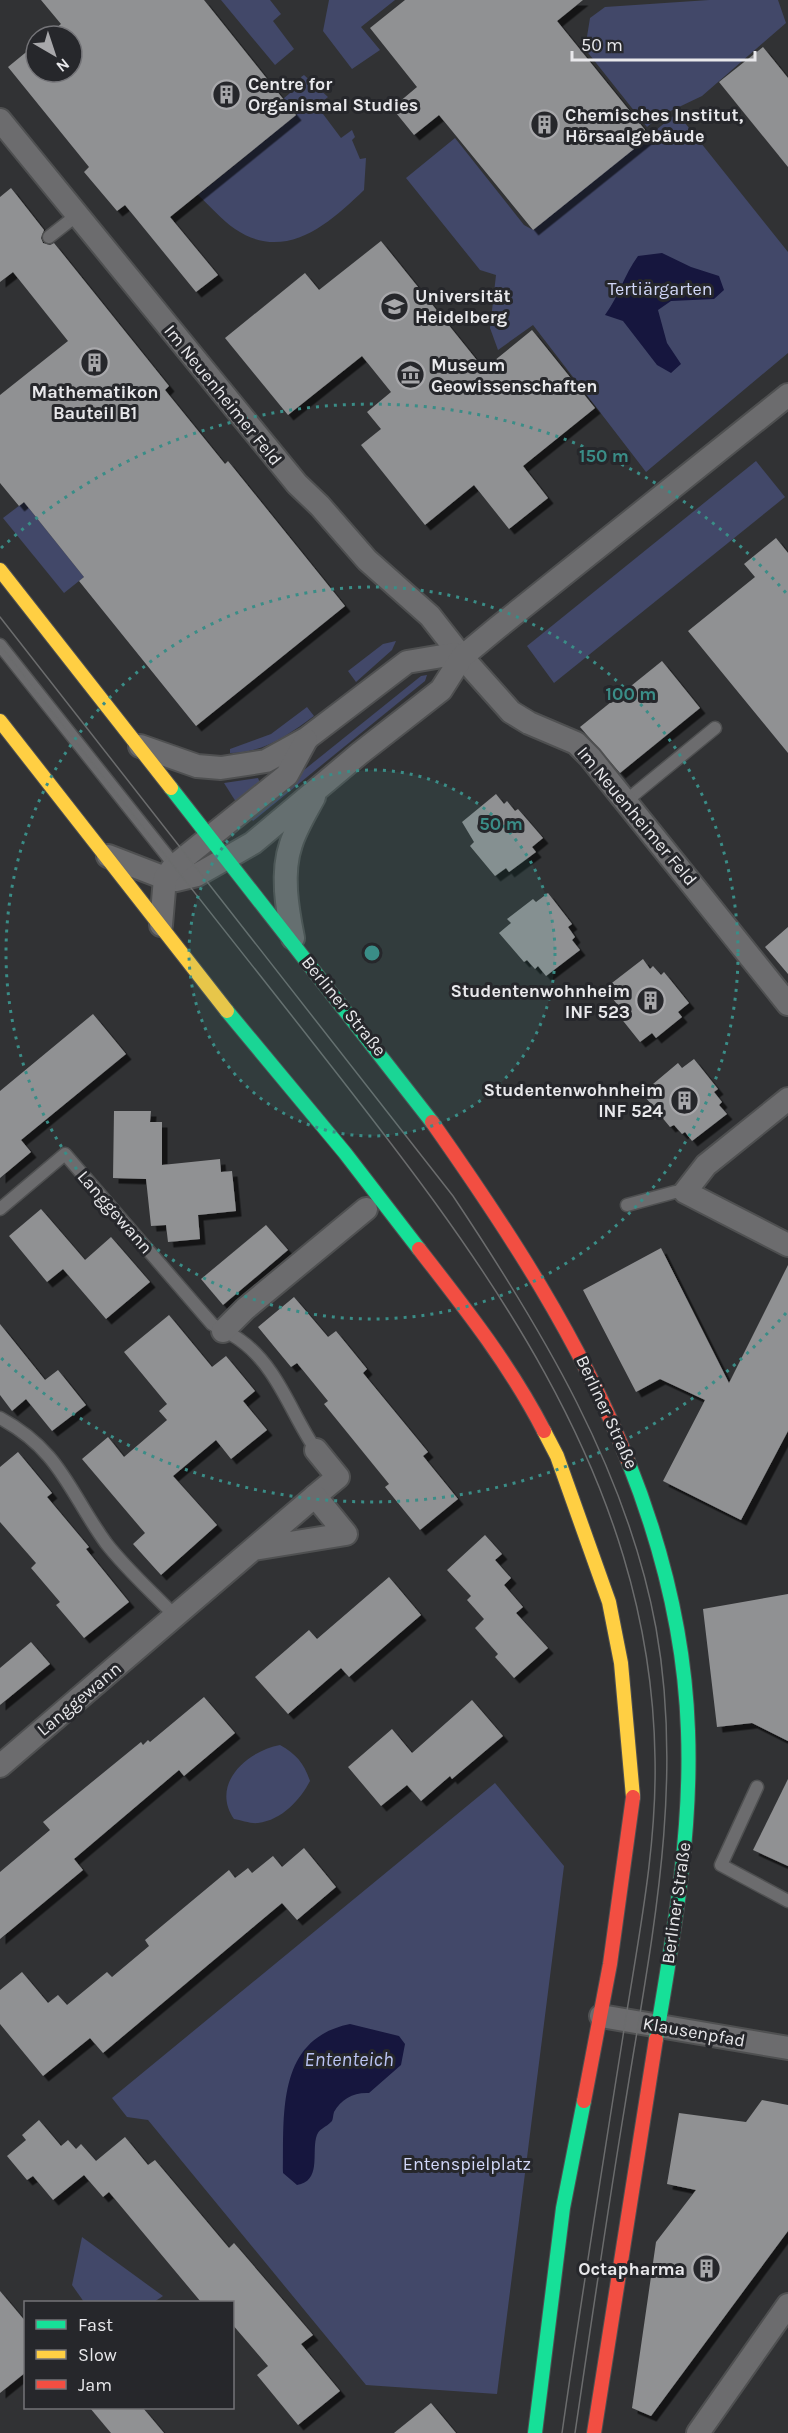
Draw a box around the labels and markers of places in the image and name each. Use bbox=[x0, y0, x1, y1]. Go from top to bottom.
place label: Centre for Organismal Studies bbox=[248, 73, 418, 116]
building icon: Centre for Organismal Studies bbox=[211, 78, 243, 110]
place label: Chemisches Institut, Hörsaalgebäude bbox=[565, 104, 744, 147]
building icon: Chemisches Institut, Hörsaalgebäude bbox=[528, 109, 560, 141]
place label: Universität Heidelberg bbox=[415, 285, 511, 328]
school or university icon: Universität Heidelberg bbox=[378, 290, 410, 322]
building icon: Mathematikon Bauteil B1 bbox=[79, 347, 111, 379]
place label: Museum Geowissenschaften bbox=[431, 354, 597, 397]
museum icon: Museum Geowissenschaften bbox=[394, 359, 426, 391]
place label: Mathematikon Bauteil B1 bbox=[32, 381, 158, 424]
centre of rings bbox=[362, 943, 382, 963]
place label: Studentenwohnheim INF 523 bbox=[450, 980, 630, 1023]
building icon: Studentenwohnheim INF 523 bbox=[635, 985, 667, 1017]
place label: Studentenwohnheim INF 524 bbox=[483, 1079, 663, 1122]
building icon: Studentenwohnheim INF 524 bbox=[668, 1084, 700, 1116]
building icon: Octapharma bbox=[690, 2253, 722, 2285]
place label: Octapharma bbox=[578, 2258, 685, 2280]

